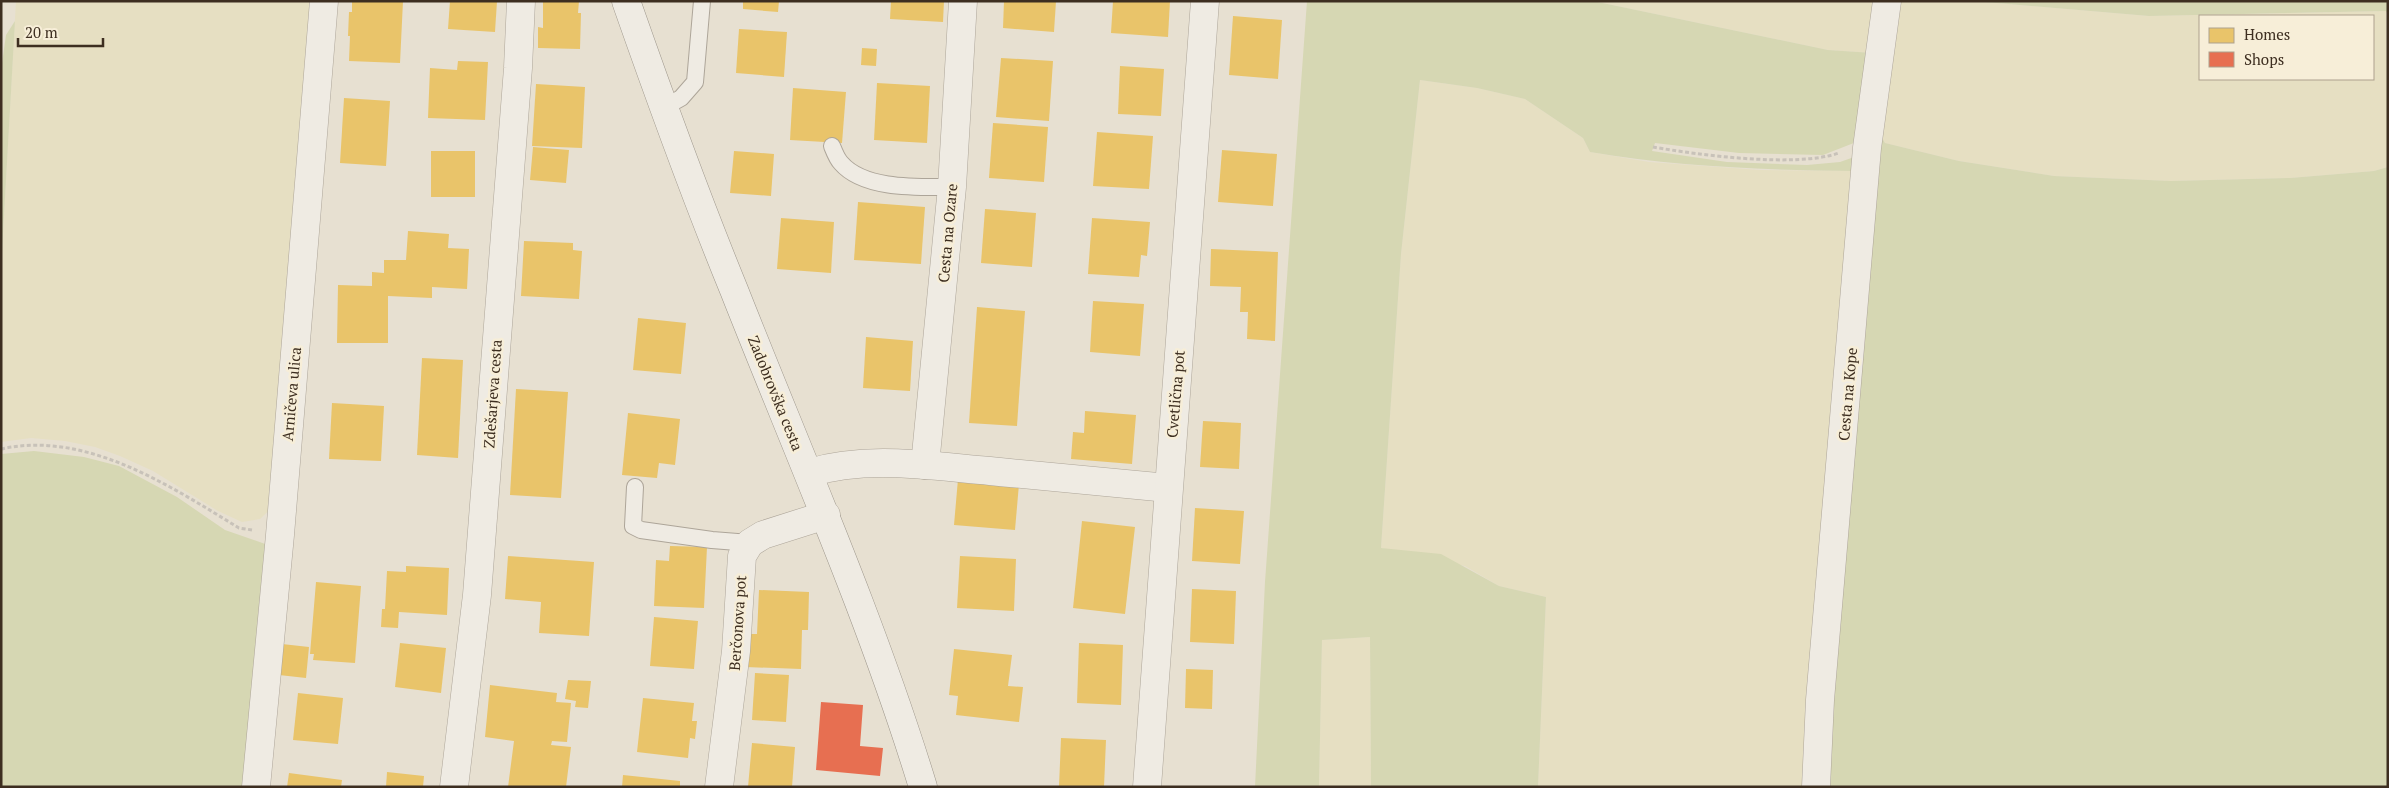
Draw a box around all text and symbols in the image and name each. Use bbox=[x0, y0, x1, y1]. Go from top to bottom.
scale bar bbox=[18, 15, 102, 47]
legend bbox=[2199, 15, 2374, 80]
text: 20 m bbox=[25, 22, 58, 42]
text: Homes bbox=[2244, 24, 2290, 44]
text: Shops bbox=[2244, 49, 2284, 69]
street label: Cesta na Ozare bbox=[933, 183, 961, 283]
street label: Zadobrovška cesta bbox=[744, 333, 808, 454]
street label: Zdešarjeva cesta bbox=[478, 338, 506, 449]
street label: Arničeva ulica bbox=[277, 346, 305, 442]
street label: Cesta na Kope bbox=[1833, 347, 1861, 441]
street label: Cvetlična pot bbox=[1161, 349, 1189, 439]
street label: Berčonova pot bbox=[724, 574, 750, 671]

